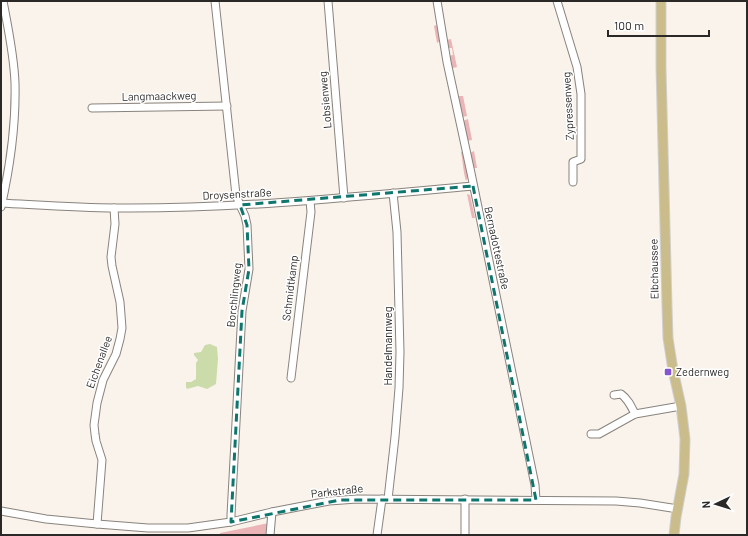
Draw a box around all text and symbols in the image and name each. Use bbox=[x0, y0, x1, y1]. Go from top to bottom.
scale bar bbox=[608, 12, 709, 38]
text: 100 m bbox=[614, 18, 644, 32]
street label: Lobsienweg bbox=[316, 71, 333, 129]
street label: Zypressenweg bbox=[559, 71, 576, 141]
street label: Langmaackweg bbox=[122, 88, 197, 103]
street label: Droysenstraße bbox=[202, 185, 272, 202]
street label: Bernadottestraße bbox=[482, 205, 513, 291]
street label: Elbchaussee bbox=[646, 239, 661, 299]
street label: Schmidtkamp bbox=[279, 254, 300, 322]
street label: Borchlingweg bbox=[224, 262, 243, 328]
street label: Handelmannweg bbox=[381, 306, 394, 386]
street label: Eichenallee bbox=[83, 334, 114, 390]
place label: Zedernweg bbox=[676, 365, 729, 378]
marker: Zedernweg bbox=[663, 367, 673, 377]
street label: Parkstraße bbox=[310, 481, 364, 500]
north arrow bbox=[696, 484, 736, 524]
text: N bbox=[699, 501, 712, 509]

